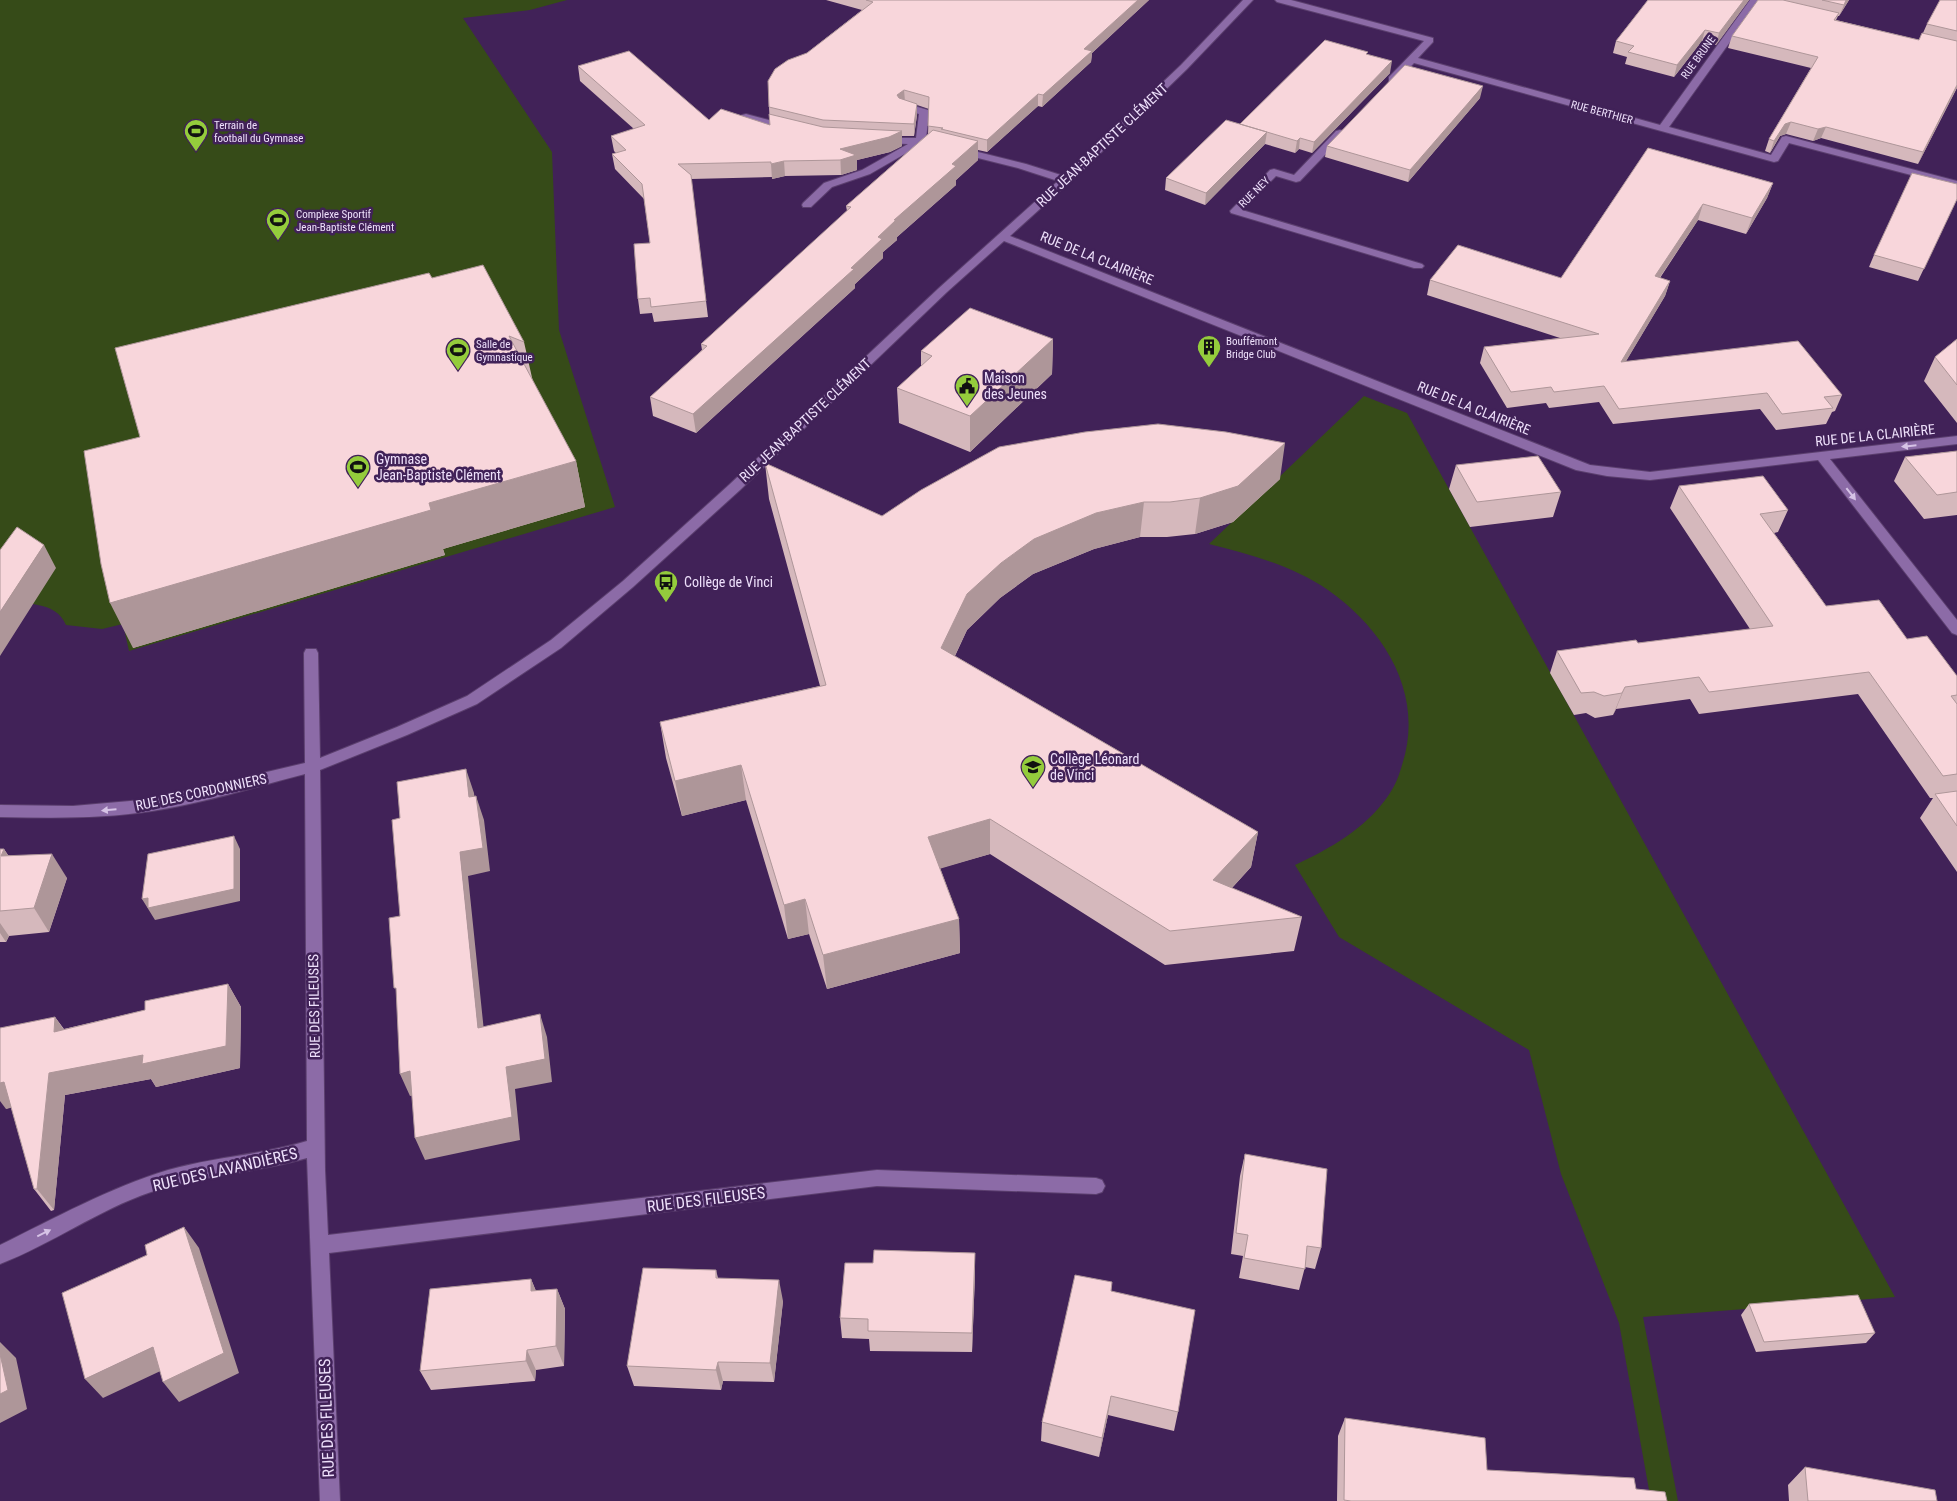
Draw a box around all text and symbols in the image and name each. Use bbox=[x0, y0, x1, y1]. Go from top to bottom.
street label: RUE BRUNE bbox=[1678, 33, 1719, 81]
street label: RUE JEAN-BAPTISTE CLÉMENT bbox=[1033, 79, 1171, 210]
street label: RUE BERTHIER bbox=[1570, 98, 1634, 127]
sports icon: Terrain de football du Gymnase bbox=[183, 118, 209, 152]
place label: Terrain de football du Gymnase bbox=[214, 119, 303, 145]
street label: RUE NEY bbox=[1236, 174, 1273, 210]
sports icon: Complexe Sportif Jean-Baptiste Clément bbox=[265, 207, 291, 241]
place label: Complexe Sportif Jean-Baptiste Clément bbox=[296, 208, 394, 234]
street label: RUE DE LA CLAIRIÈRE bbox=[1038, 227, 1156, 288]
building icon: Bouffémont Bridge Club bbox=[1196, 334, 1222, 368]
place label: Bouffémont Bridge Club bbox=[1226, 335, 1277, 361]
sports icon: Salle de Gymnastique bbox=[445, 337, 471, 371]
place label: Salle de Gymnastique bbox=[476, 338, 533, 364]
street label: RUE JEAN-BAPTISTE CLÉMENT bbox=[736, 354, 874, 485]
place label: Maison des Jeunes bbox=[984, 370, 1047, 402]
public building icon: Maison des Jeunes bbox=[954, 373, 980, 407]
street label: RUE DE LA CLAIRIÈRE bbox=[1415, 377, 1533, 438]
street label: RUE DE LA CLAIRIÈRE bbox=[1814, 420, 1936, 449]
one-way arrow bbox=[1900, 442, 1916, 450]
place label: Gymnase Jean-Baptiste Clément bbox=[376, 451, 501, 483]
sports icon: Gymnase Jean-Baptiste Clément bbox=[345, 454, 371, 488]
one-way arrow bbox=[1846, 487, 1857, 500]
bus stop icon: Collège de Vinci bbox=[653, 569, 679, 603]
place label: Collège de Vinci bbox=[684, 574, 773, 590]
place label: Collège Léonard de Vinci bbox=[1050, 751, 1139, 783]
school or university icon: Collège Léonard de Vinci bbox=[1020, 754, 1046, 788]
street label: RUE DES CORDONNIERS bbox=[134, 770, 268, 814]
one-way arrow bbox=[101, 806, 117, 814]
street label: RUE DES FILEUSES bbox=[305, 954, 323, 1058]
street label: RUE DES LAVANDIÈRES bbox=[151, 1144, 299, 1195]
street label: RUE DES FILEUSES bbox=[646, 1183, 766, 1216]
one-way arrow bbox=[37, 1229, 51, 1237]
street label: RUE DES FILEUSES bbox=[315, 1358, 338, 1478]

